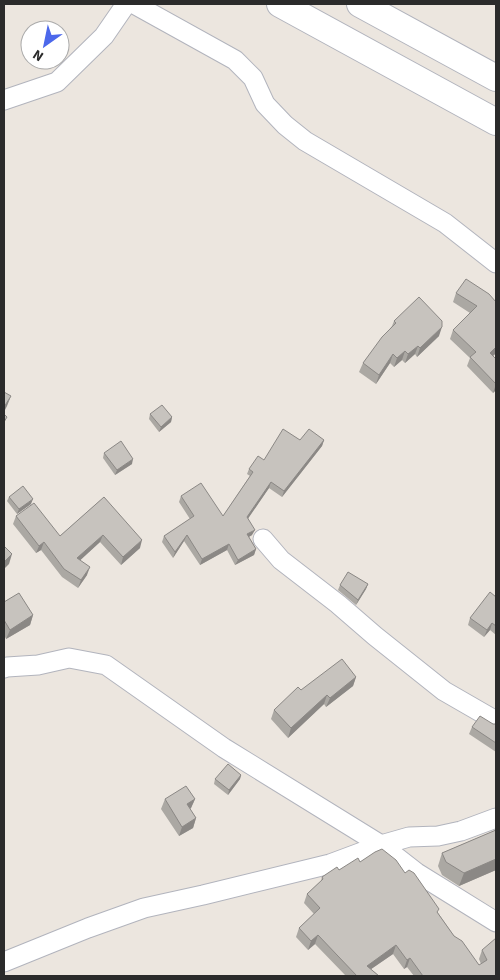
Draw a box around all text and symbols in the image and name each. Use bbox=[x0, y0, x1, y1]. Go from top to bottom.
north arrow bbox=[20, 20, 70, 70]
text: N bbox=[29, 44, 48, 66]

